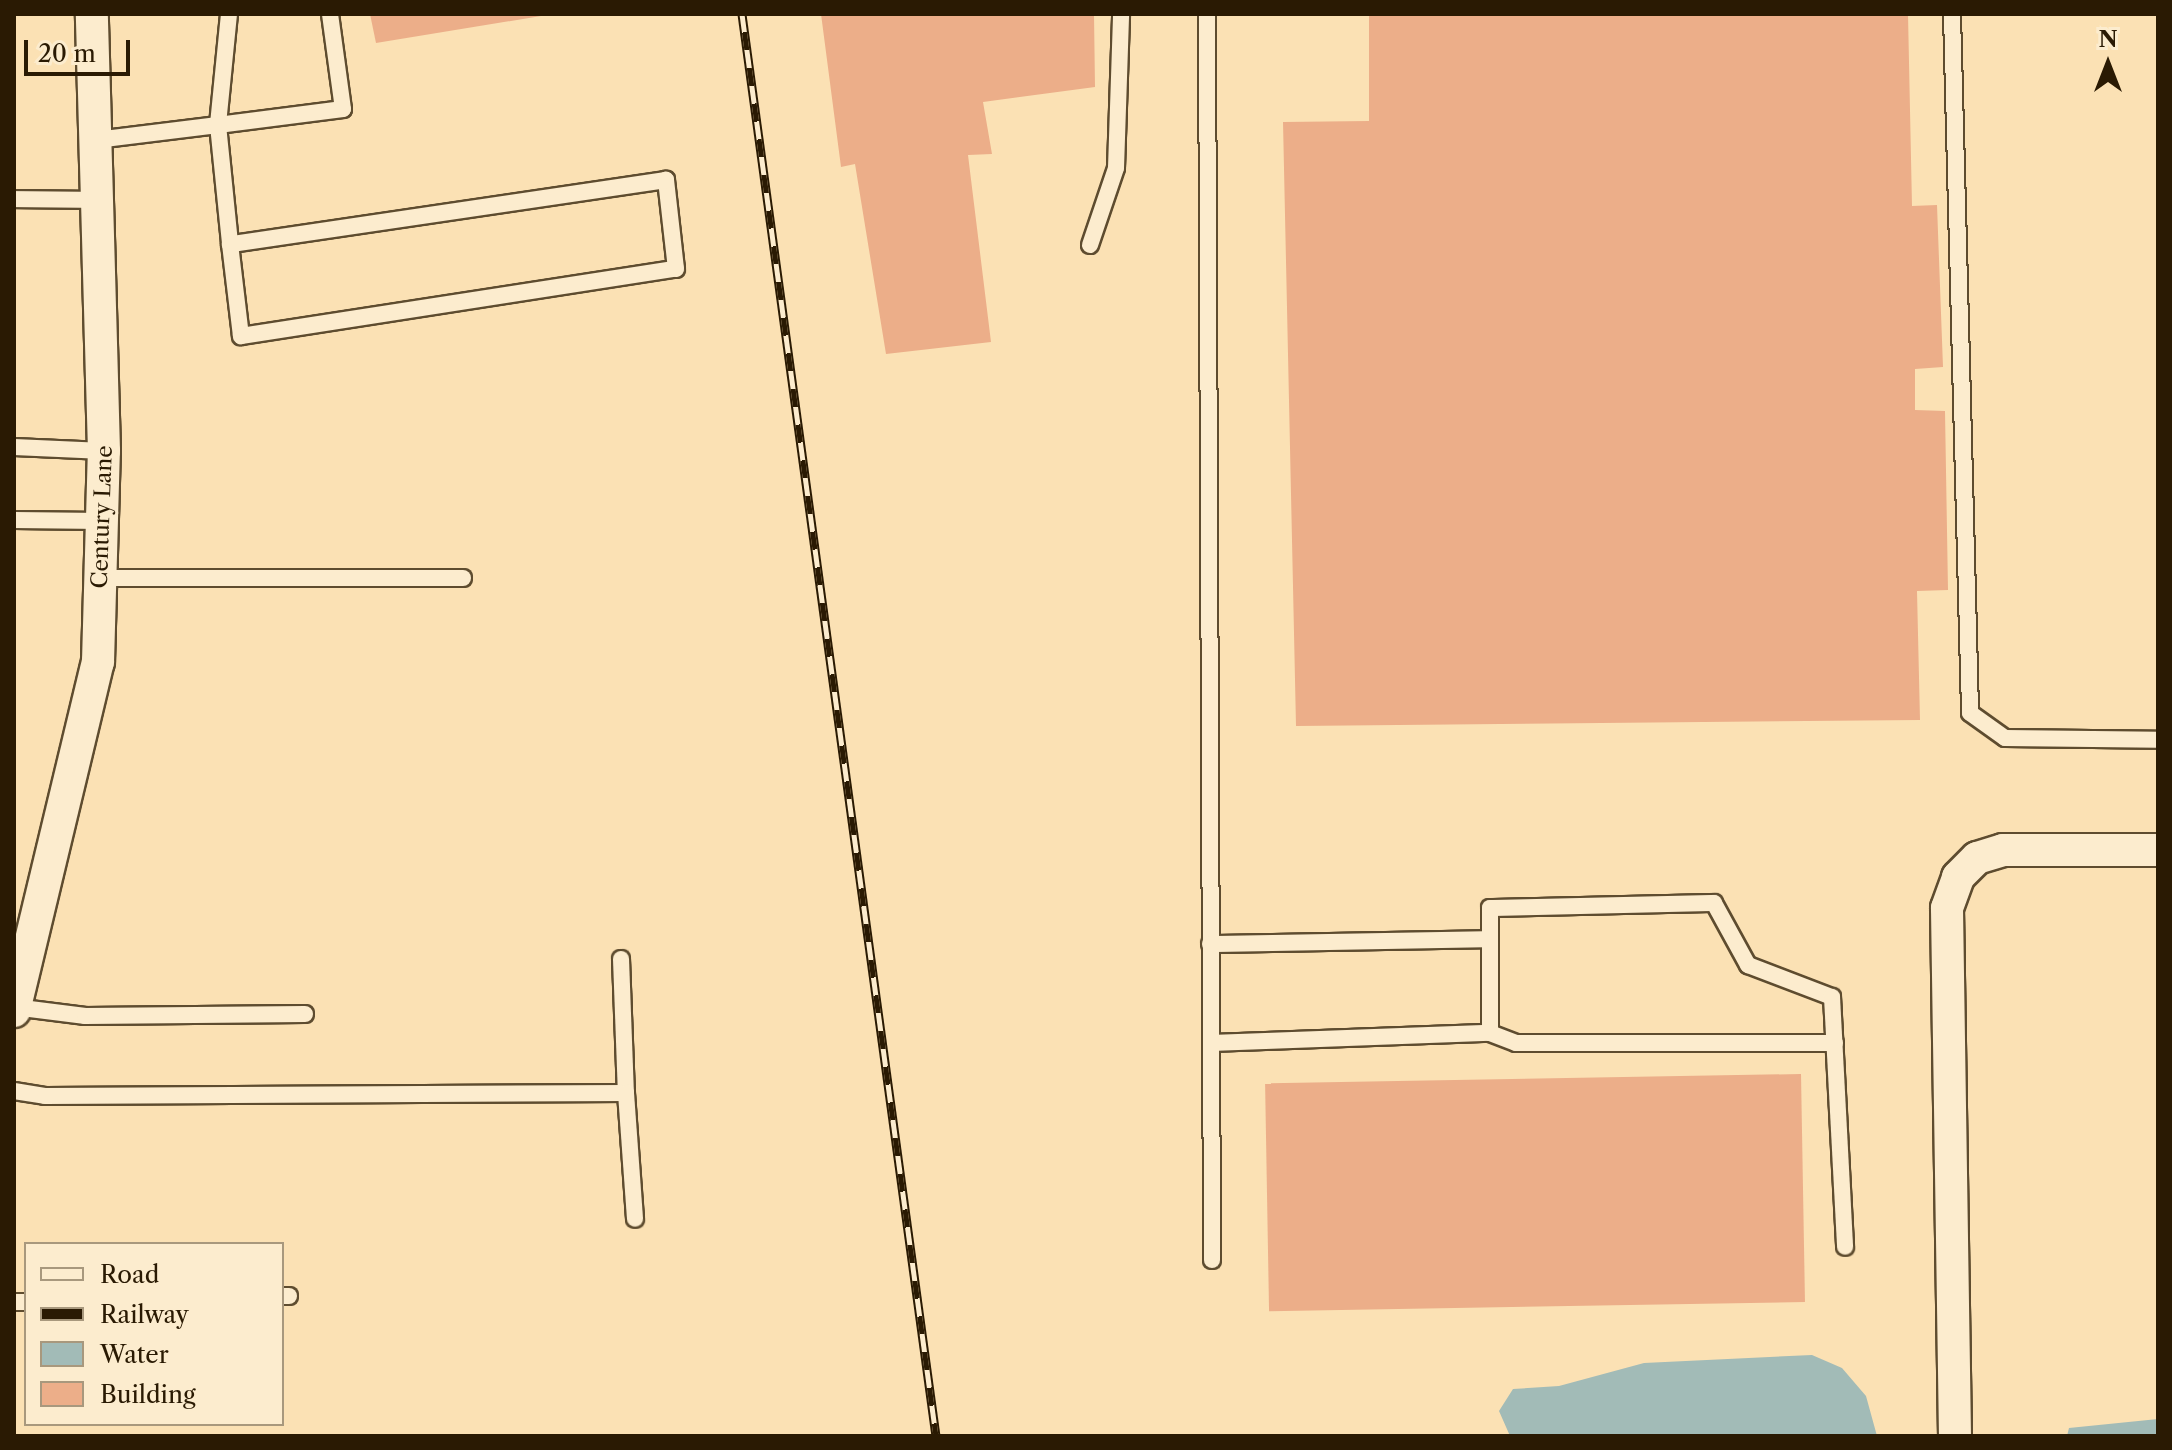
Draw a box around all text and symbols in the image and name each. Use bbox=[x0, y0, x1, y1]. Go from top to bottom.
scale bar bbox=[28, 24, 134, 74]
north arrow bbox=[2068, 24, 2148, 104]
text: N bbox=[2098, 26, 2118, 53]
text: 20 m bbox=[38, 39, 96, 68]
street label: Century Lane bbox=[86, 445, 118, 589]
legend bbox=[24, 1242, 284, 1426]
text: Road bbox=[100, 1260, 159, 1289]
text: Railway bbox=[100, 1300, 189, 1329]
text: Water bbox=[100, 1340, 169, 1369]
text: Building bbox=[100, 1380, 196, 1409]

